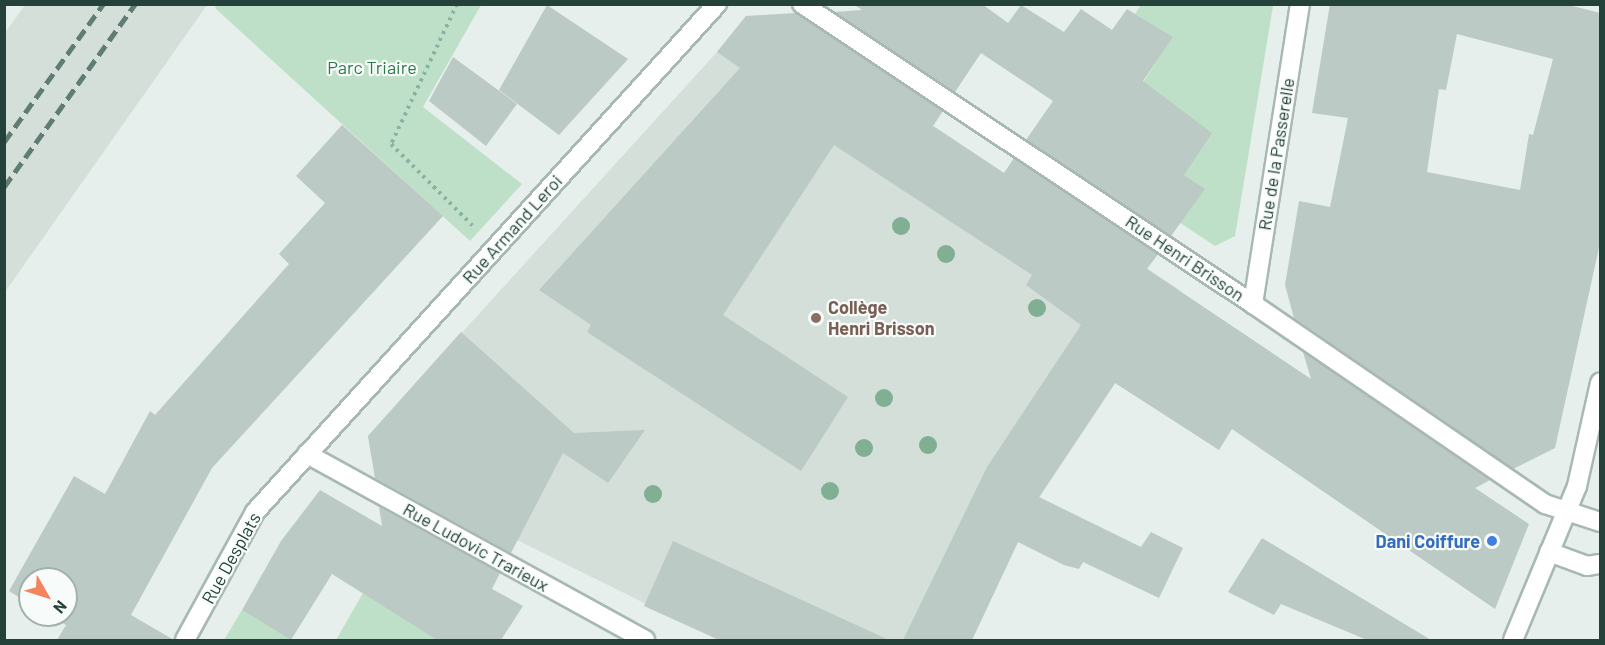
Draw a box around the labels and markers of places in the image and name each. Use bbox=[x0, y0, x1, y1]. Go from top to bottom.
place label: Collège Henri Brisson bbox=[828, 297, 935, 340]
marker: Collège Henri Brisson bbox=[809, 311, 823, 325]
place label: Dani Coiffure bbox=[1376, 530, 1480, 552]
marker: Dani Coiffure bbox=[1485, 534, 1499, 548]

